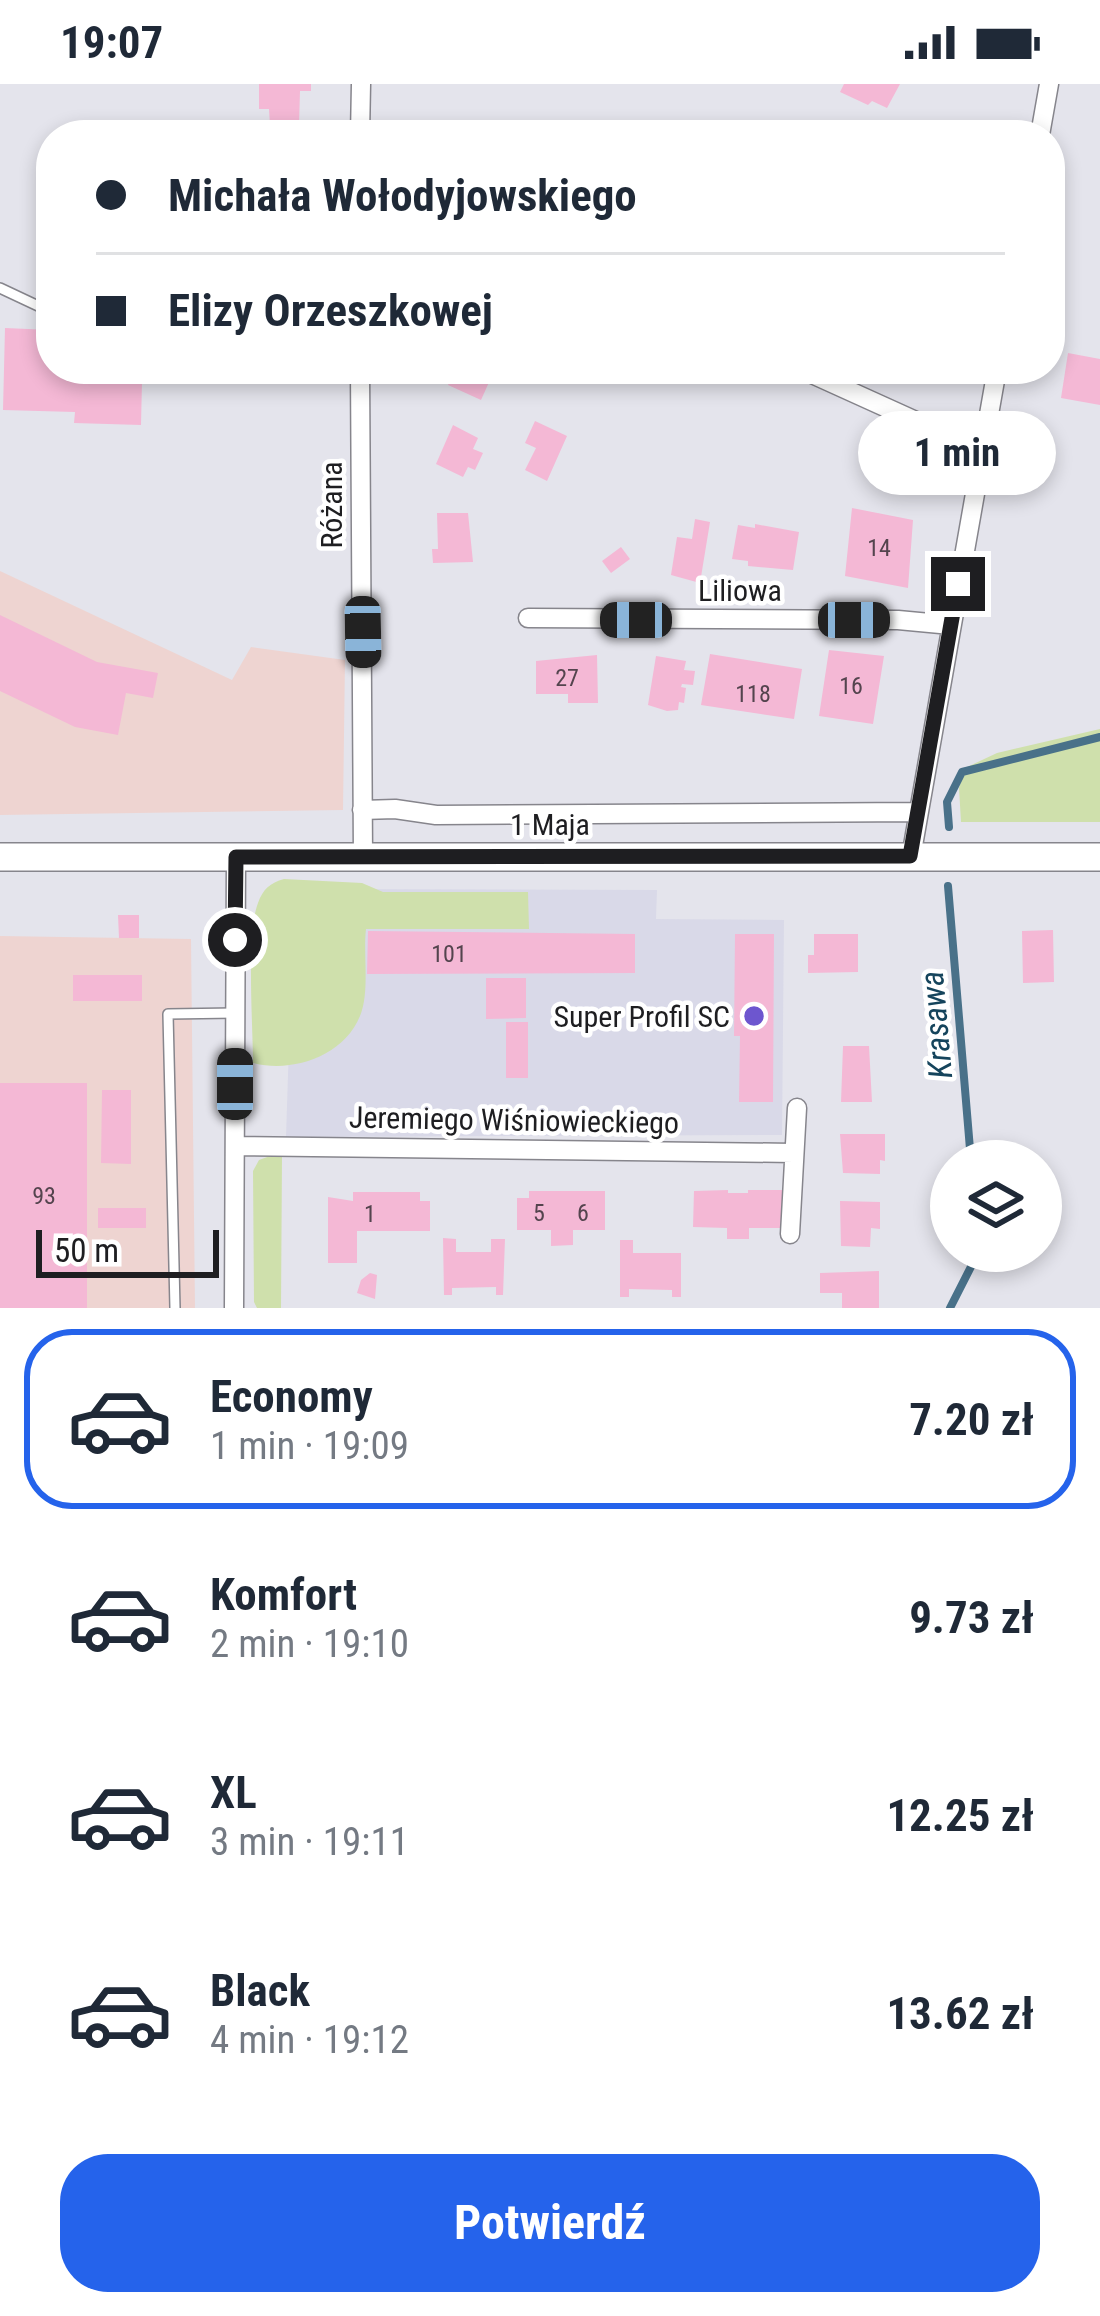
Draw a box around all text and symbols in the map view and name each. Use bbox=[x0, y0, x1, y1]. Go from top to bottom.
text: 19:07 bbox=[60, 16, 163, 69]
text: Michała Wołodyjowskiego bbox=[168, 169, 637, 222]
text: Elizy Orzeszkowej bbox=[168, 284, 493, 337]
callout: 1 min bbox=[859, 410, 1057, 494]
text: 1 min bbox=[914, 430, 1000, 476]
street label: Różana bbox=[314, 461, 349, 549]
house number: 14 bbox=[867, 534, 891, 562]
route end bbox=[931, 557, 985, 611]
street label: Liliowa bbox=[698, 573, 782, 608]
car bbox=[344, 596, 382, 668]
car bbox=[600, 602, 672, 638]
car bbox=[818, 602, 890, 638]
house number: 27 bbox=[555, 664, 579, 692]
house number: 16 bbox=[839, 672, 863, 700]
house number: 118 bbox=[735, 680, 771, 708]
street label: 1 Maja bbox=[510, 807, 590, 842]
route start bbox=[208, 913, 262, 967]
house number: 101 bbox=[431, 940, 467, 968]
water label: Krasawa bbox=[912, 970, 960, 1080]
place label: Super Profil SC bbox=[553, 999, 730, 1034]
marker: Super Profil SC bbox=[741, 1003, 767, 1029]
car bbox=[217, 1048, 253, 1120]
street label: Jeremiego Wiśniowieckiego bbox=[349, 1100, 679, 1140]
map controls bbox=[930, 1140, 1062, 1272]
button: layers bbox=[930, 1140, 1062, 1272]
house number: 93 bbox=[32, 1182, 56, 1210]
house number: 5 bbox=[533, 1199, 545, 1227]
house number: 6 bbox=[577, 1199, 589, 1227]
house number: 1 bbox=[364, 1200, 376, 1228]
scale bar bbox=[36, 1224, 219, 1277]
text: 50 m bbox=[54, 1231, 119, 1270]
icon: car bbox=[66, 1365, 174, 1473]
text: Economy bbox=[210, 1370, 373, 1423]
text: 7.20 zł bbox=[909, 1393, 1034, 1446]
text: 1 min · 19:09 bbox=[210, 1423, 409, 1469]
icon: car bbox=[66, 1563, 174, 1671]
text: Komfort bbox=[210, 1568, 357, 1621]
text: 9.73 zł bbox=[909, 1591, 1034, 1644]
text: 2 min · 19:10 bbox=[210, 1621, 409, 1667]
icon: car bbox=[66, 1761, 174, 1869]
text: XL bbox=[210, 1766, 257, 1819]
text: 12.25 zł bbox=[886, 1789, 1034, 1842]
text: 3 min · 19:11 bbox=[210, 1819, 409, 1865]
icon: car bbox=[66, 1959, 174, 2067]
text: Black bbox=[210, 1964, 310, 2017]
text: 13.62 zł bbox=[886, 1987, 1034, 2040]
text: 4 min · 19:12 bbox=[210, 2017, 409, 2063]
button: Potwierdź bbox=[60, 2154, 1040, 2292]

